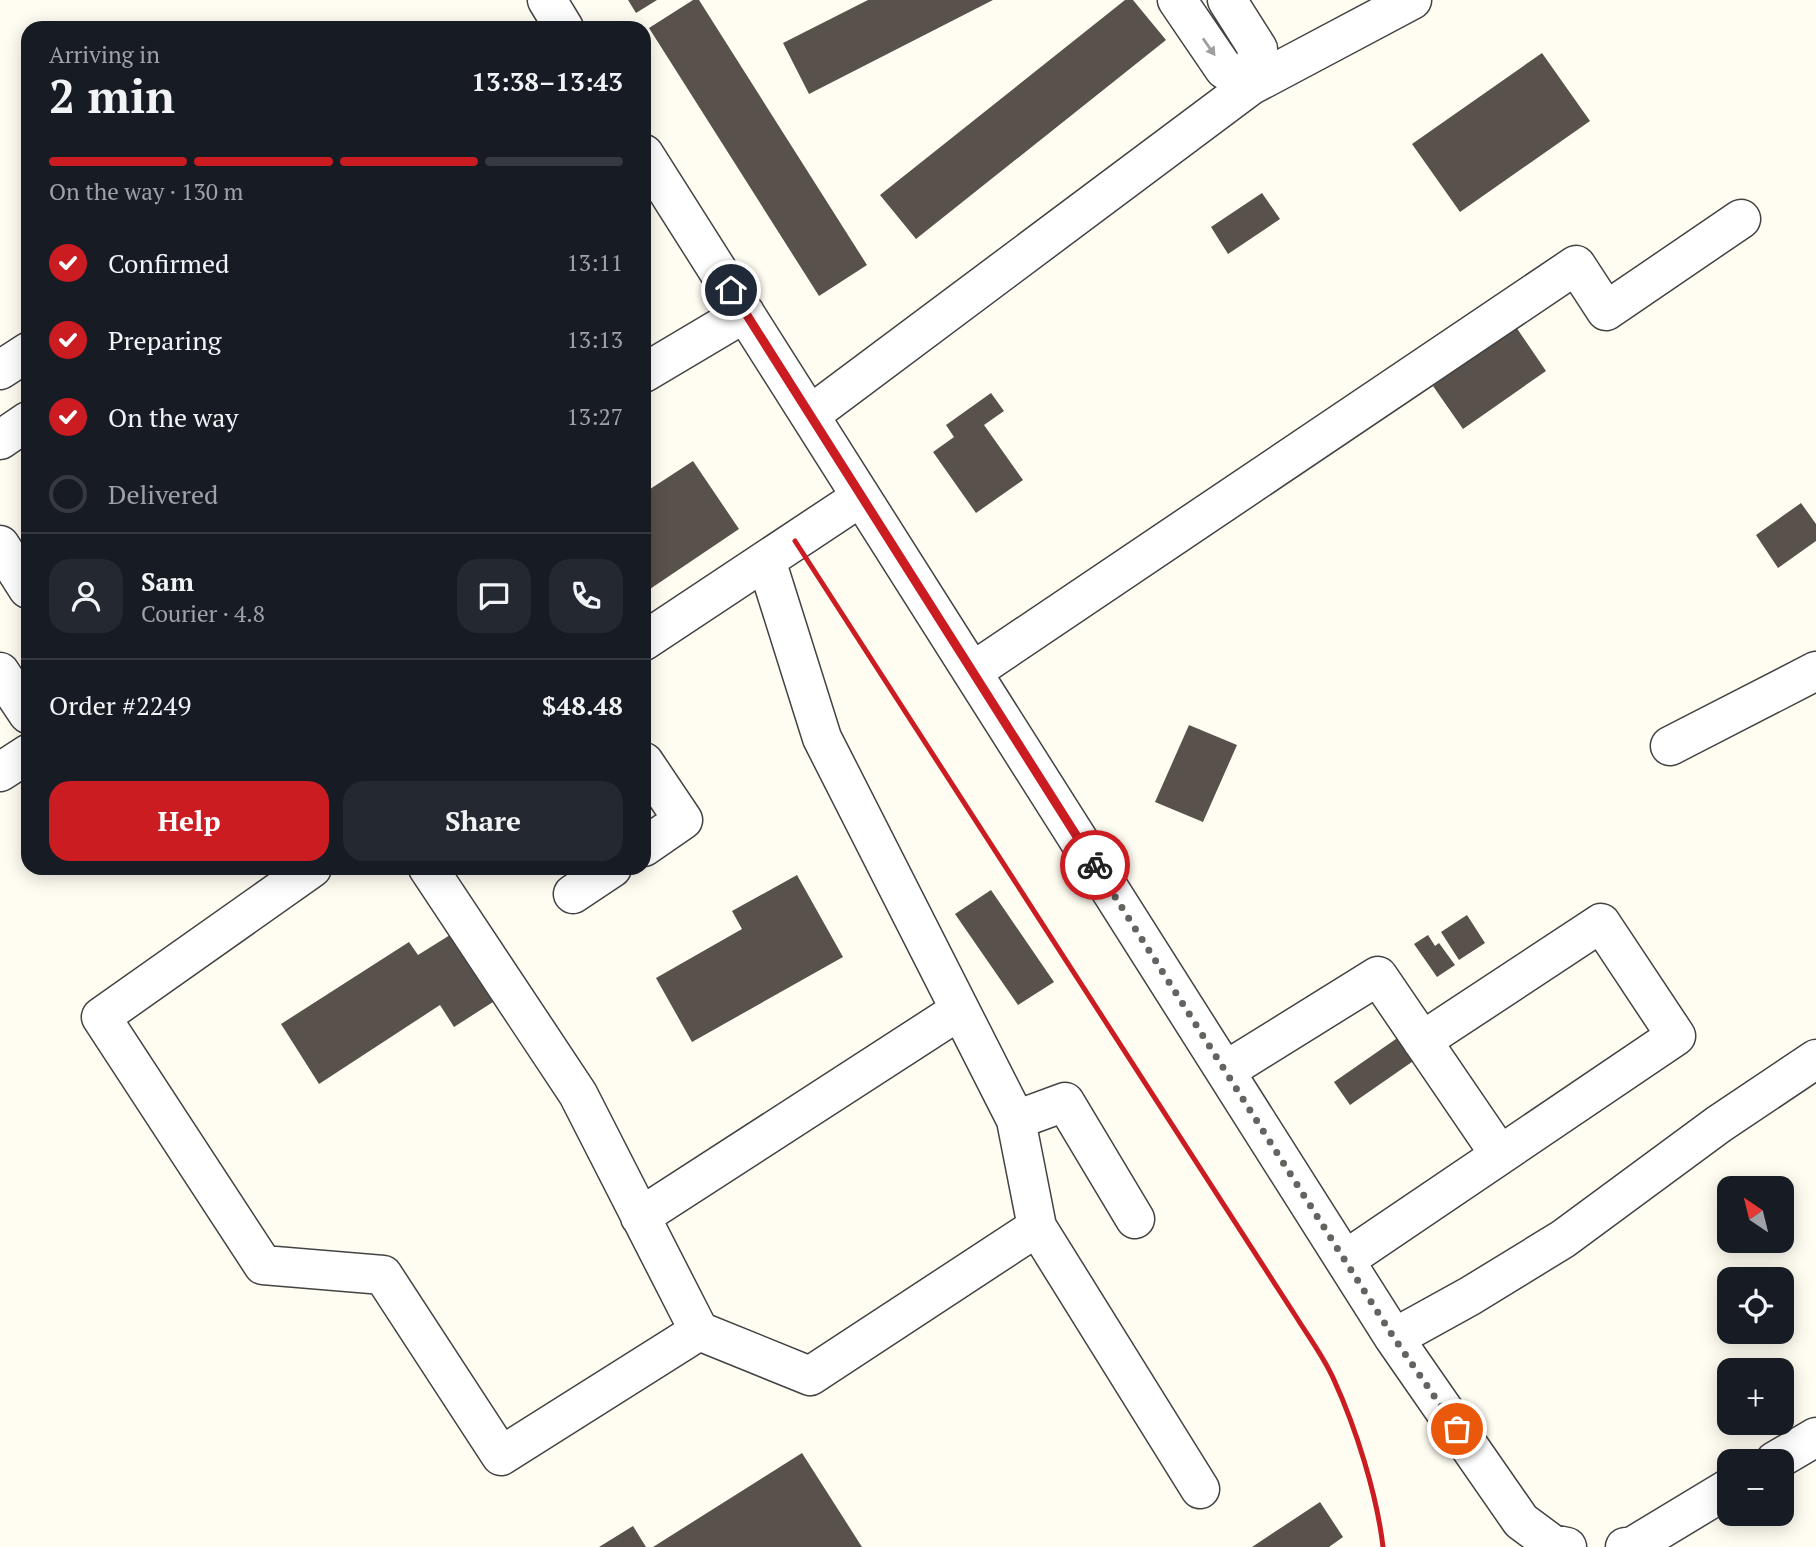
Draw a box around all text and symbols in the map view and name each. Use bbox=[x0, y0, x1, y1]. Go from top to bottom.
one-way arrow bbox=[1202, 38, 1216, 56]
text: Arriving in bbox=[49, 39, 160, 70]
text: 13:38–13:43 bbox=[471, 64, 623, 98]
text: 2 min bbox=[49, 65, 175, 126]
text: On the way · 130 m bbox=[49, 176, 243, 207]
icon: check bbox=[49, 244, 87, 282]
text: Confirmed bbox=[108, 246, 229, 280]
text: 13:11 bbox=[566, 247, 623, 278]
pin bbox=[701, 260, 761, 320]
icon: home bbox=[712, 271, 750, 309]
icon: check bbox=[49, 321, 87, 359]
text: Preparing bbox=[108, 323, 221, 357]
text: 13:13 bbox=[566, 324, 623, 355]
icon: check bbox=[49, 398, 87, 436]
text: On the way bbox=[108, 400, 239, 434]
text: 13:27 bbox=[566, 401, 623, 432]
text: Delivered bbox=[108, 477, 218, 511]
button: person bbox=[49, 559, 123, 633]
button: chat bbox=[457, 559, 531, 633]
button: phone bbox=[549, 559, 623, 633]
text: Sam bbox=[141, 564, 194, 598]
text: Courier · 4.8 bbox=[141, 598, 265, 629]
text: Order #2249 bbox=[49, 688, 191, 722]
text: $48.48 bbox=[542, 688, 623, 722]
button: Help bbox=[49, 781, 329, 861]
button: Share bbox=[343, 781, 623, 861]
courier bbox=[1060, 830, 1130, 900]
icon: bike bbox=[1076, 846, 1114, 884]
north arrow bbox=[1717, 1176, 1794, 1253]
map controls bbox=[1717, 1176, 1794, 1526]
button: locate bbox=[1717, 1267, 1794, 1344]
button: + bbox=[1717, 1358, 1794, 1435]
pin bbox=[1427, 1399, 1487, 1459]
icon: bag bbox=[1438, 1410, 1476, 1448]
button: − bbox=[1717, 1449, 1794, 1526]

